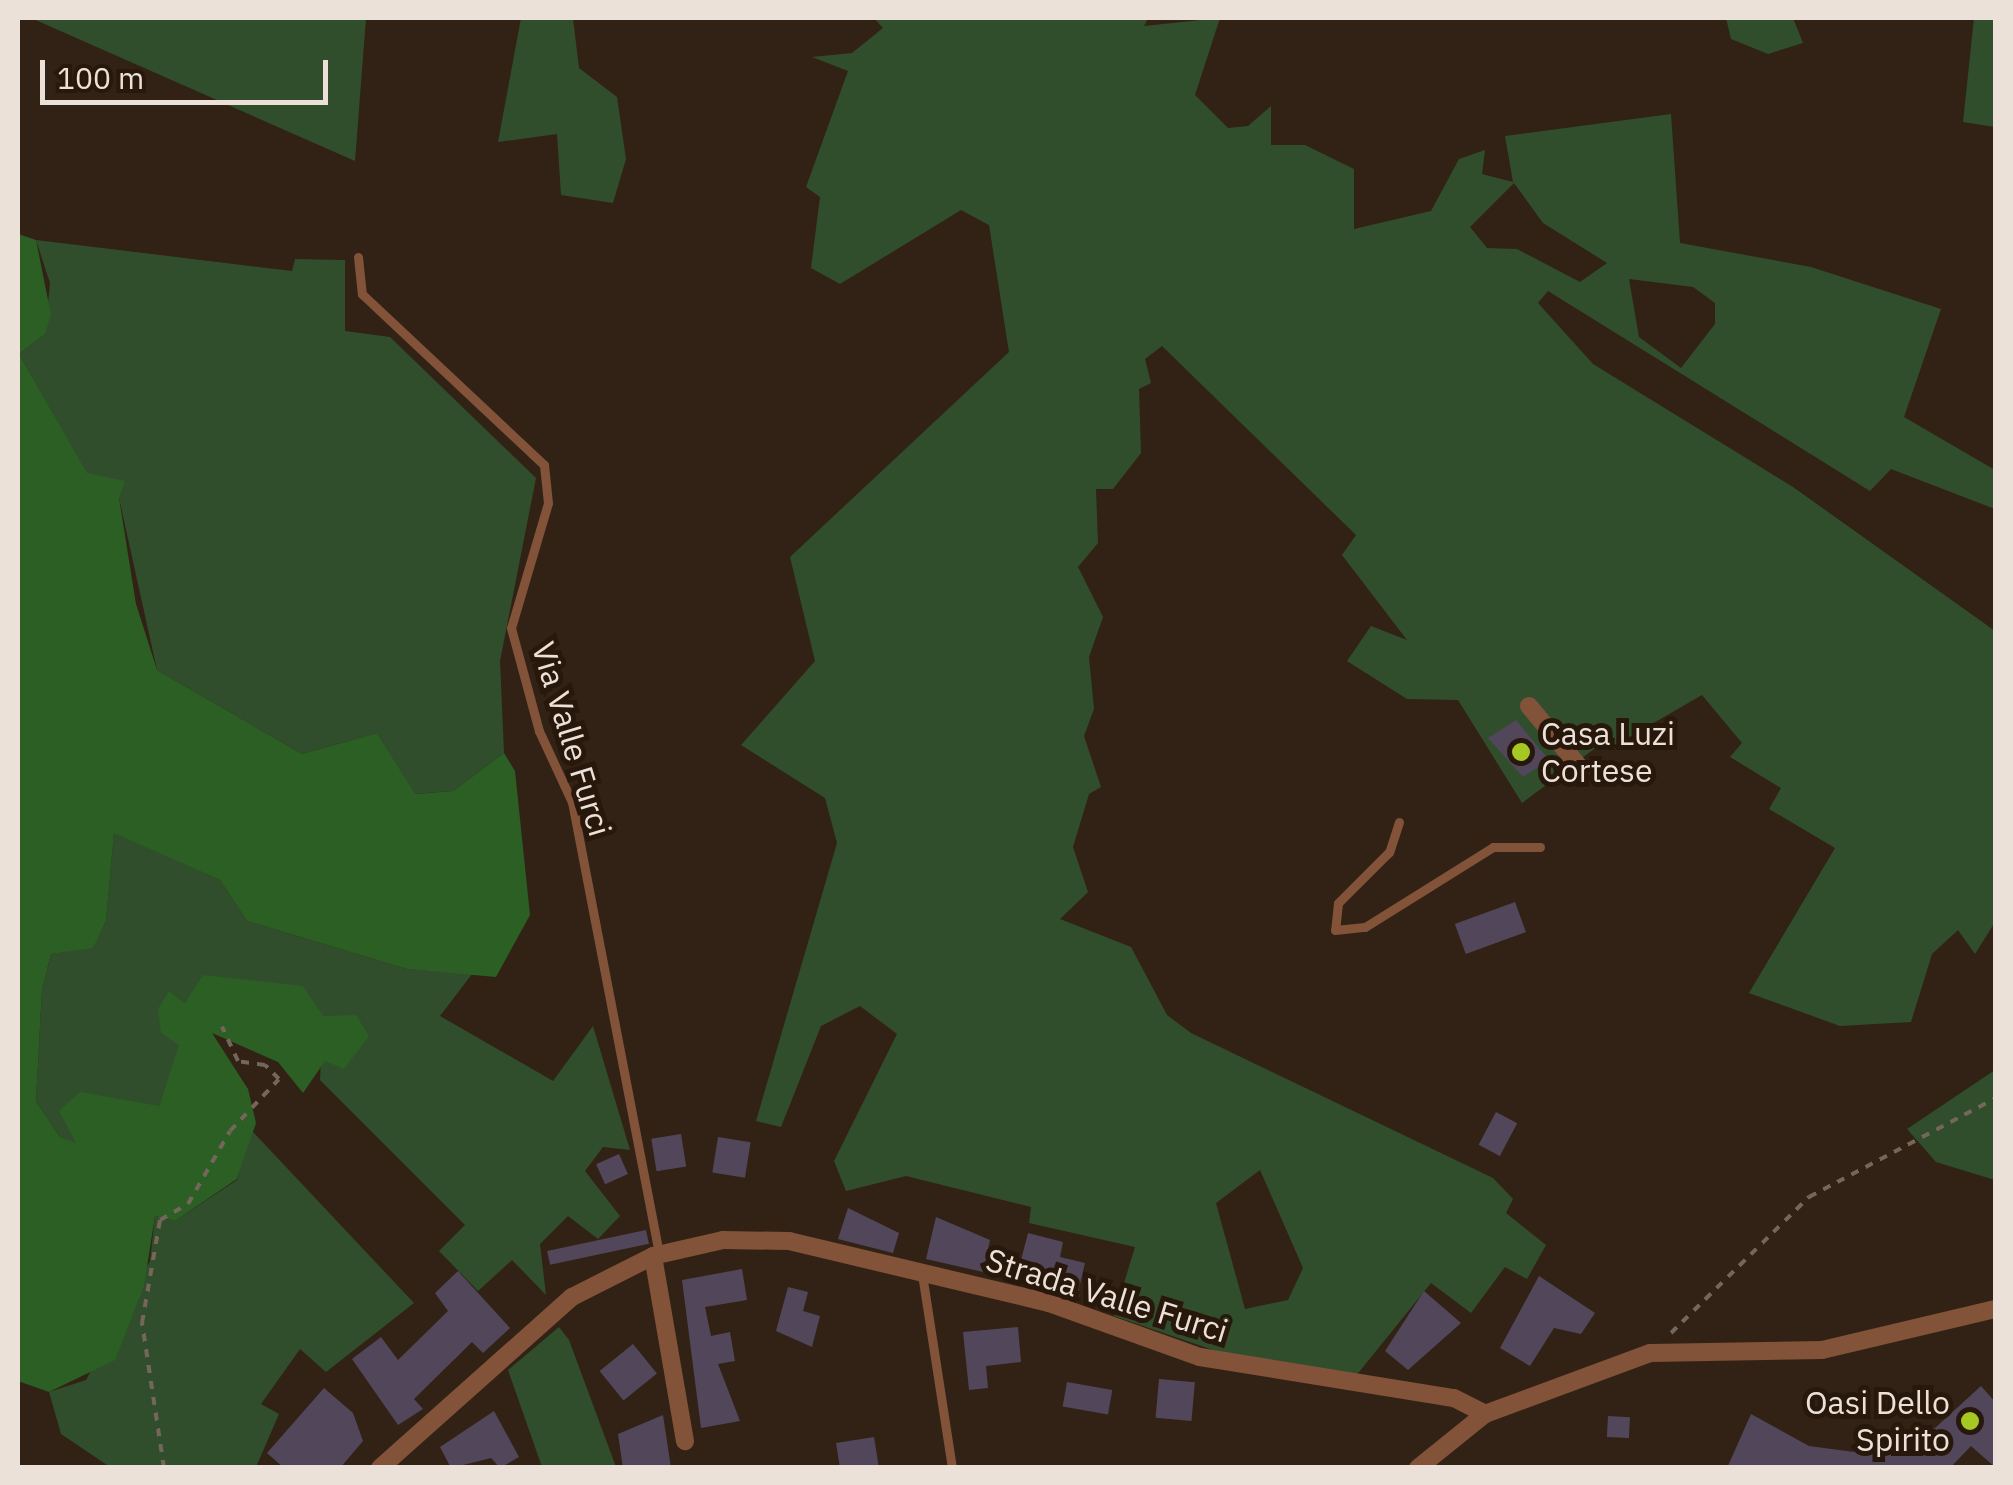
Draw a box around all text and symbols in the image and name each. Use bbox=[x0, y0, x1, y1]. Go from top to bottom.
scale bar bbox=[45, 40, 332, 102]
text: 100 m bbox=[57, 58, 144, 97]
street label: Via Valle Furci bbox=[524, 637, 620, 841]
place label: Casa Luzi Cortese bbox=[1541, 715, 1675, 790]
marker: Casa Luzi Cortese bbox=[1510, 741, 1532, 763]
street label: Strada Valle Furci bbox=[982, 1240, 1232, 1350]
place label: Oasi Dello Spirito bbox=[1805, 1384, 1950, 1459]
marker: Oasi Dello Spirito bbox=[1959, 1410, 1981, 1432]

